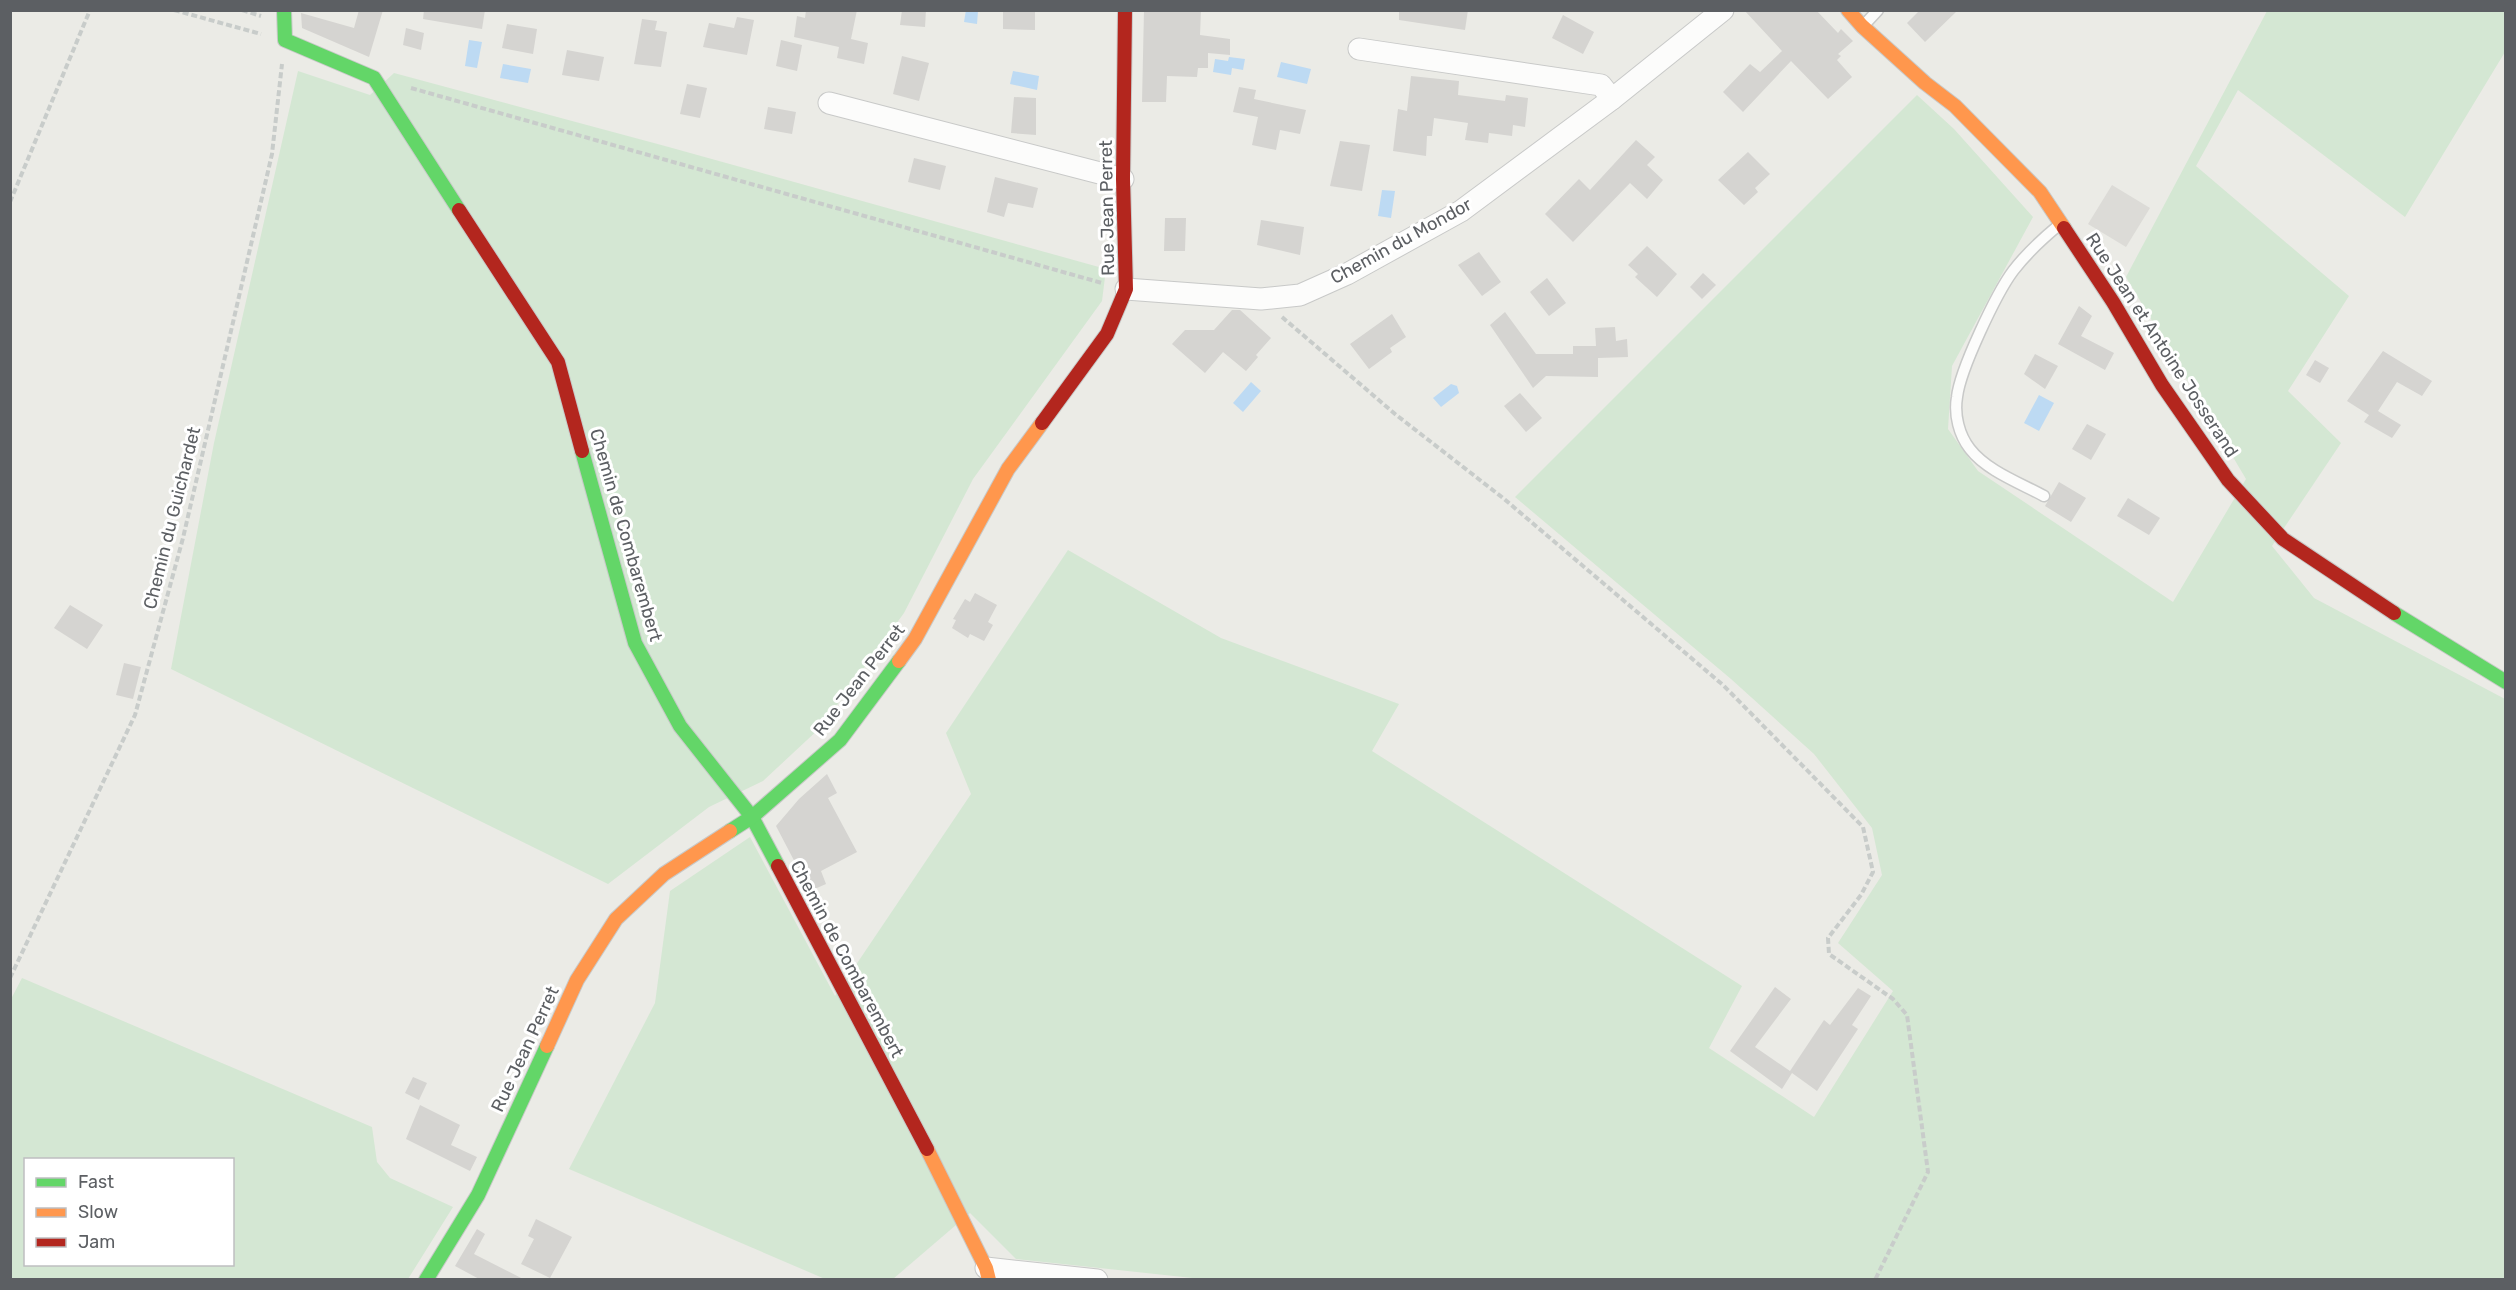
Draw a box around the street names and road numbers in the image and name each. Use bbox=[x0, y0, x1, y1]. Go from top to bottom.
street label: Rue Jean Perret bbox=[1095, 140, 1119, 276]
street label: Chemin du Mondor bbox=[1327, 193, 1476, 289]
street label: Rue Jean et Antoine Josserand bbox=[2081, 229, 2243, 461]
street label: Chemin du Guichardet bbox=[139, 424, 205, 612]
street label: Chemin de Combarembert bbox=[585, 426, 667, 644]
street label: Rue Jean Perret bbox=[808, 620, 910, 740]
street label: Chemin de Combarembert bbox=[786, 857, 908, 1061]
street label: Rue Jean Perret bbox=[486, 983, 564, 1115]

